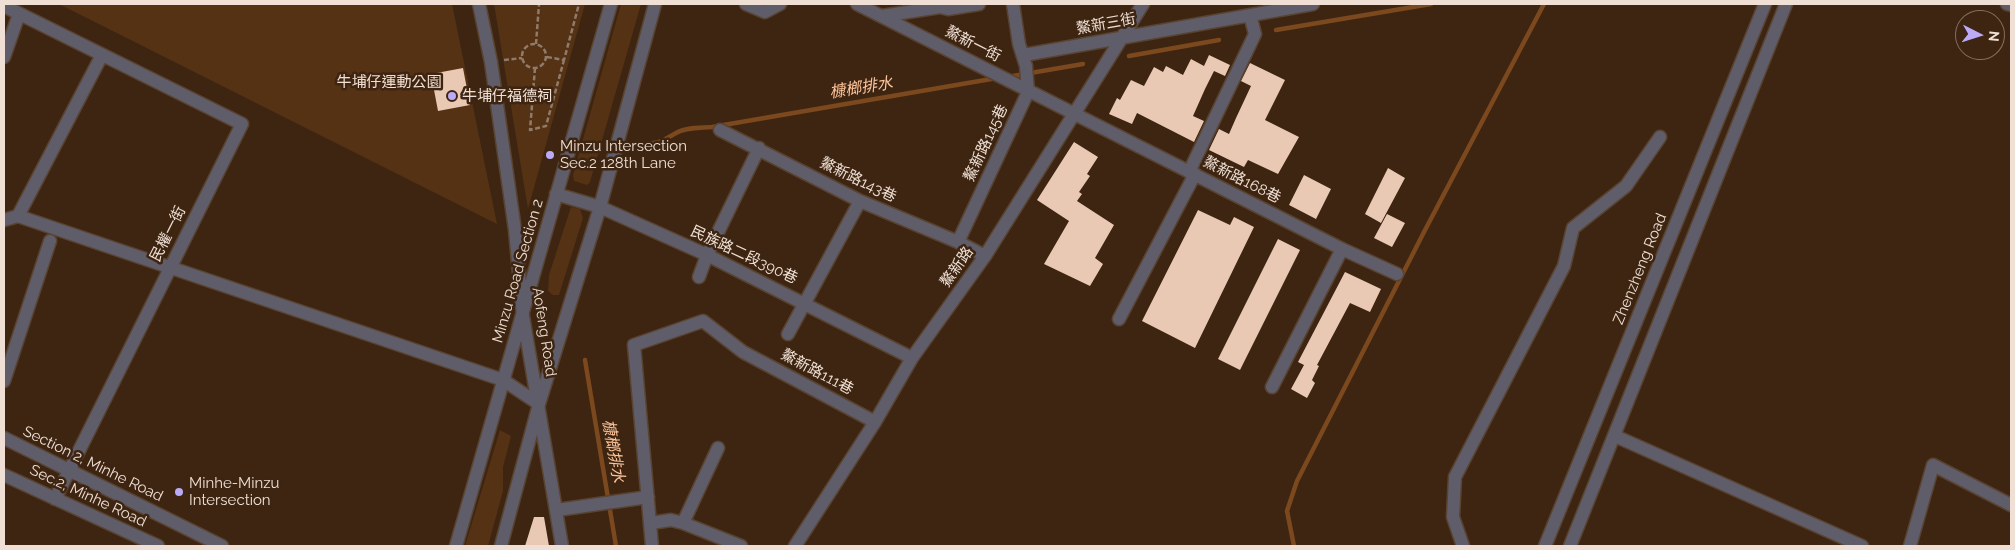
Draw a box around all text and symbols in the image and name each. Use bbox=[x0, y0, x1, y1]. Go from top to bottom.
street label: 鰲新三街 bbox=[1075, 10, 1137, 38]
north arrow bbox=[1955, 10, 2005, 60]
street label: 鰲新一街 bbox=[942, 22, 1004, 66]
text: N bbox=[1986, 30, 2002, 42]
park label: 牛埔仔運動公園 bbox=[337, 73, 441, 91]
water label: 槺榔排水 bbox=[828, 74, 894, 102]
place label: 牛埔仔福德祠 bbox=[462, 87, 552, 105]
marker: 牛埔仔福德祠 bbox=[446, 90, 458, 102]
street label: 鰲新路145巷 bbox=[960, 102, 1012, 184]
place label: Minzu Intersection Sec.2 128th Lane bbox=[560, 137, 687, 172]
marker: Minzu Intersection Sec.2 128th Lane bbox=[544, 149, 556, 161]
street label: 鰲新路168巷 bbox=[1200, 153, 1284, 207]
street label: 鰲新路143巷 bbox=[817, 154, 899, 206]
street label: Minzu Road Section 2 bbox=[489, 197, 547, 345]
street label: 民權一街 bbox=[146, 203, 190, 265]
street label: Zhenzheng Road bbox=[1609, 211, 1671, 327]
street label: 民族路二段390巷 bbox=[688, 222, 800, 288]
street label: 鰲新路 bbox=[937, 243, 977, 291]
street label: Aofeng Road bbox=[528, 286, 560, 378]
street label: 鰲新路111巷 bbox=[778, 345, 856, 399]
water label: 槺榔排水 bbox=[598, 418, 628, 484]
street label: Section 2, Minhe Road bbox=[20, 422, 166, 506]
street label: Sec.2, Minhe Road bbox=[27, 461, 149, 531]
place label: Minhe-Minzu Intersection bbox=[189, 474, 280, 509]
marker: Minhe-Minzu Intersection bbox=[173, 486, 185, 498]

